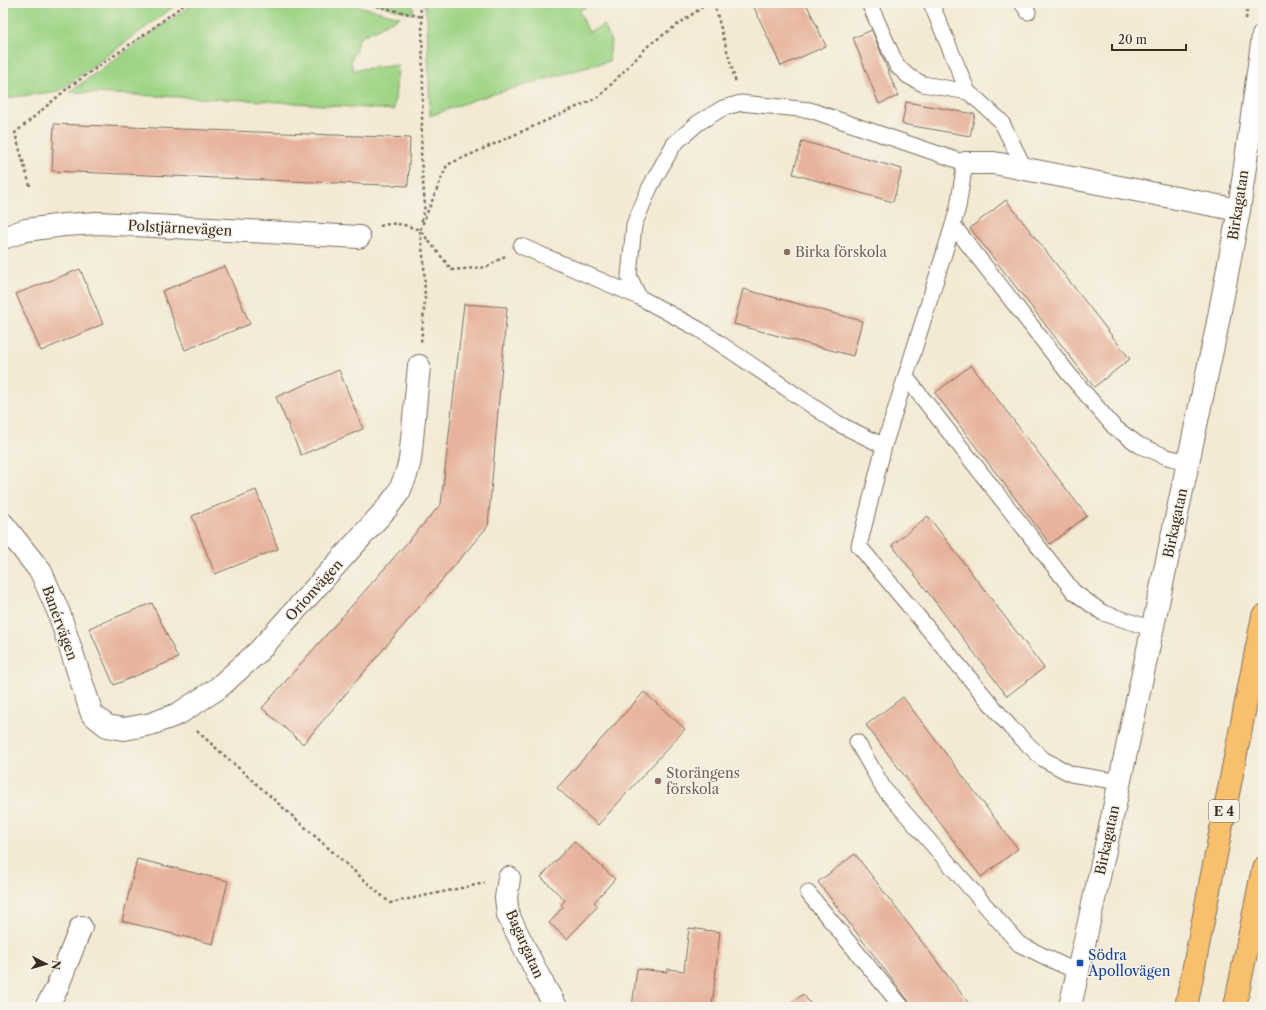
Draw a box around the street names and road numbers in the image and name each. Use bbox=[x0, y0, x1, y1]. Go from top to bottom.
street label: Birkagatan bbox=[1224, 168, 1252, 241]
street label: Polstjärnevägen bbox=[127, 216, 233, 240]
street label: Birkagatan bbox=[1159, 486, 1191, 560]
street label: Orionvägen bbox=[281, 555, 347, 625]
street label: Banérvägen bbox=[38, 583, 82, 663]
road number: E 4 bbox=[1209, 800, 1239, 822]
street label: Birkagatan bbox=[1091, 803, 1123, 877]
street label: Bagargatan bbox=[502, 907, 548, 981]

